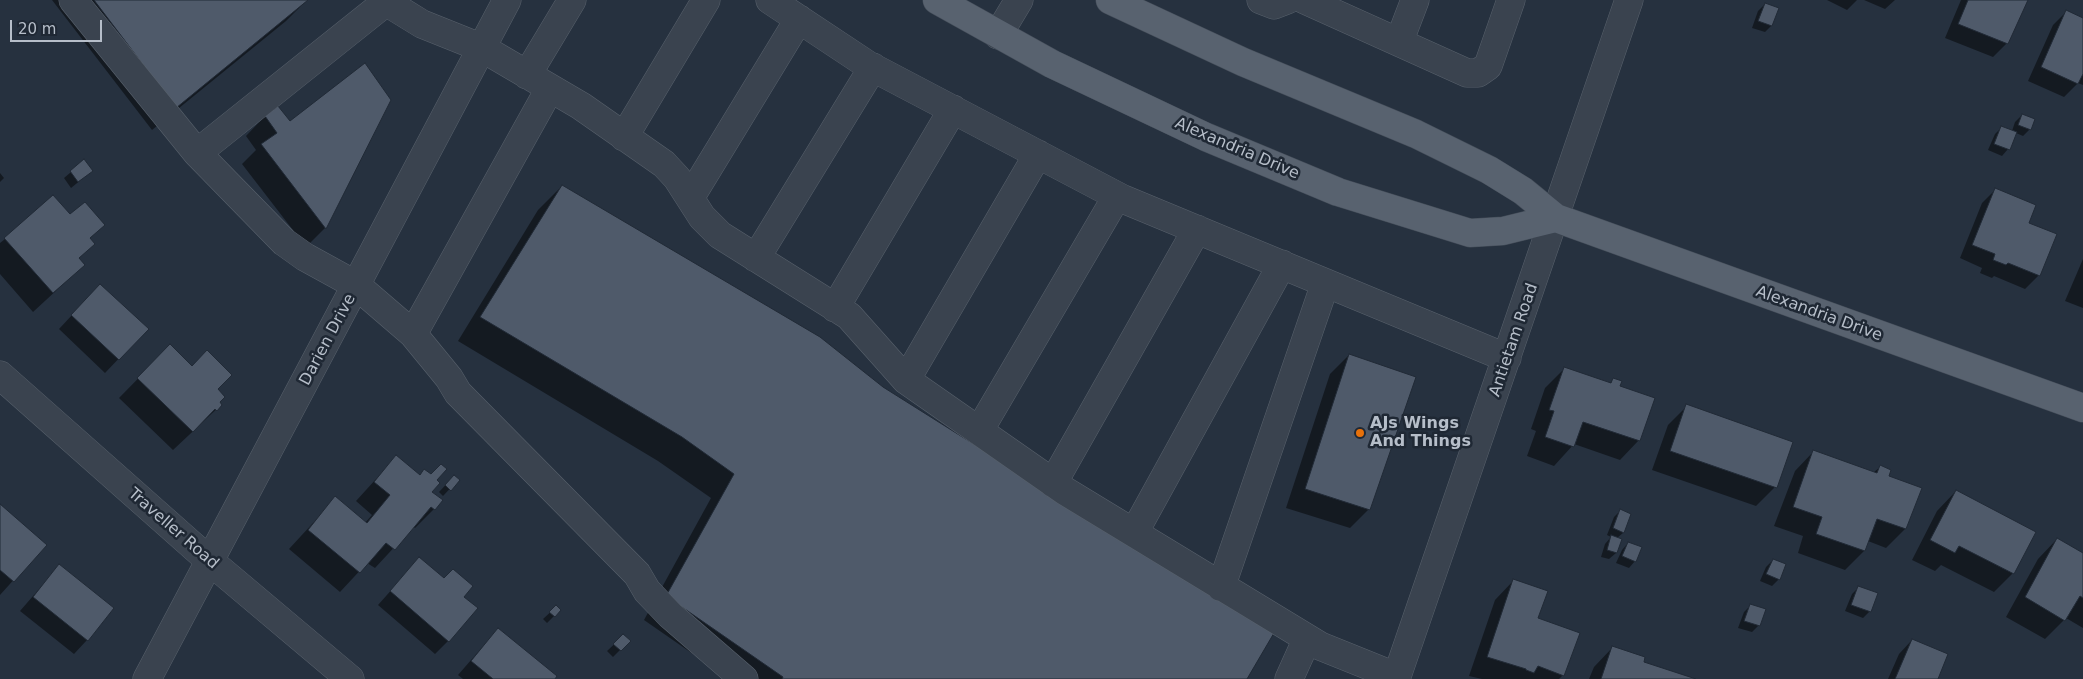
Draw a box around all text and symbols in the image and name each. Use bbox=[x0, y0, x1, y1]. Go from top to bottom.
scale bar bbox=[12, 10, 105, 42]
text: 20 m bbox=[18, 20, 56, 38]
street label: Alexandria Drive bbox=[1172, 114, 1302, 184]
street label: Antietam Road bbox=[1486, 281, 1542, 399]
street label: Alexandria Drive bbox=[1753, 282, 1885, 346]
street label: Darien Drive bbox=[296, 291, 360, 389]
place label: AJs Wings And Things bbox=[1370, 414, 1471, 452]
marker: AJs Wings And Things bbox=[1354, 427, 1366, 439]
street label: Traveller Road bbox=[124, 484, 222, 574]

